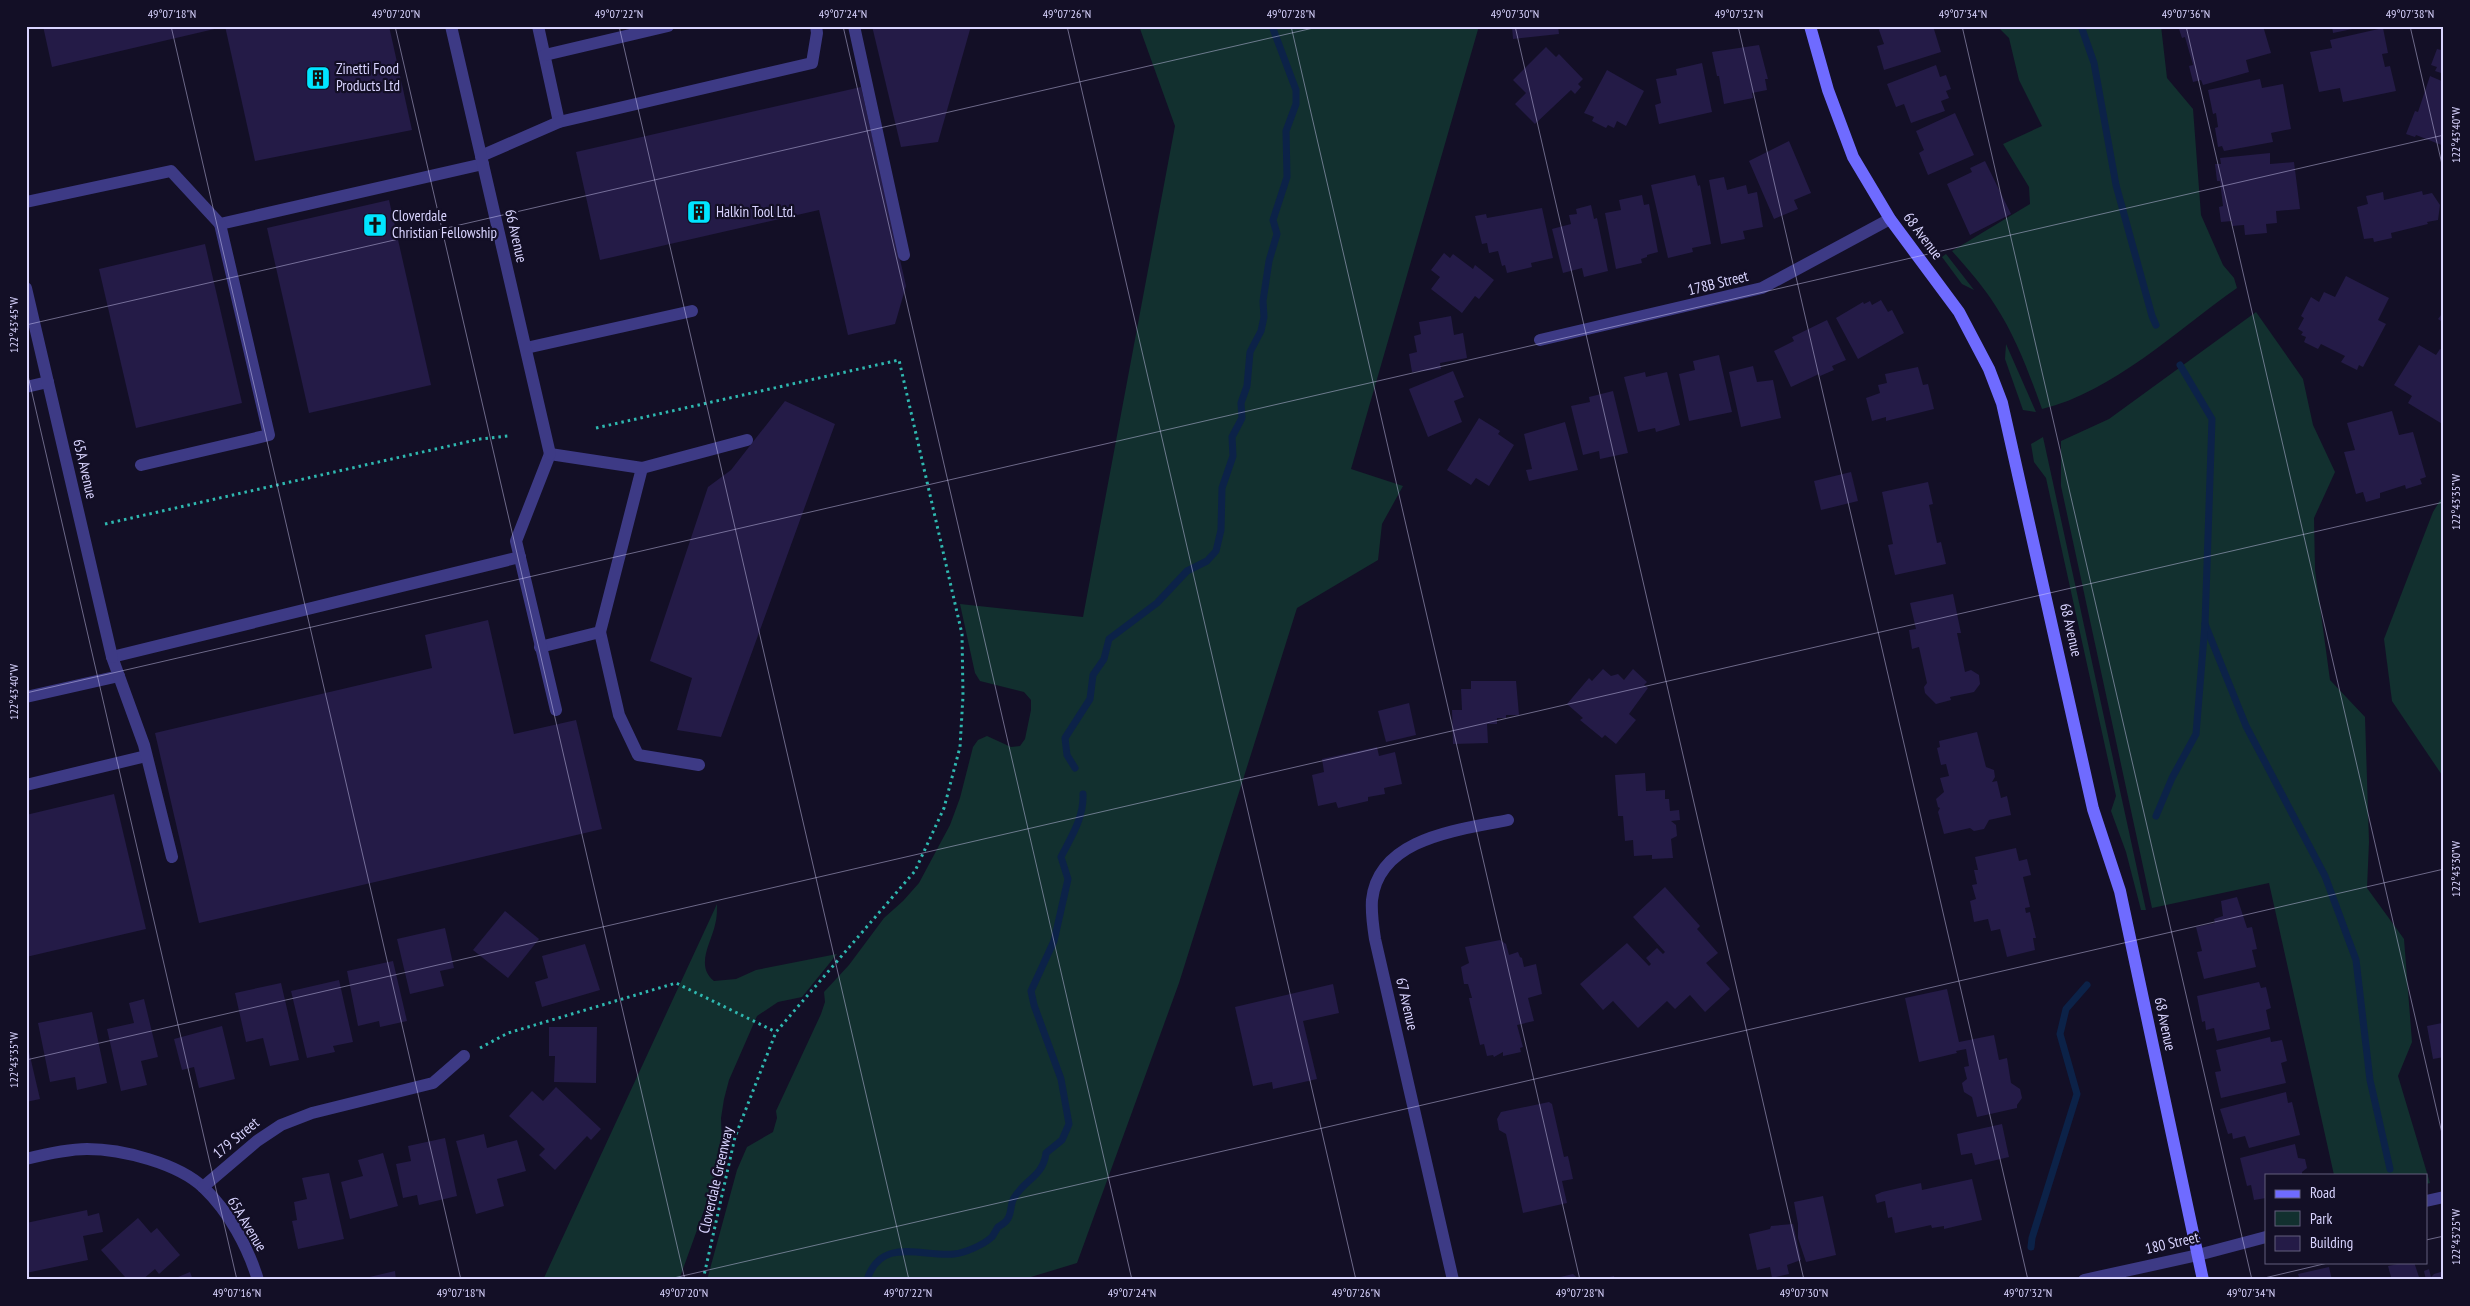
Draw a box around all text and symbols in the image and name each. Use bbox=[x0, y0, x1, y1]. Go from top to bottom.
text: 49°07'18"N bbox=[148, 6, 196, 21]
text: 49°07'20"N bbox=[372, 6, 420, 21]
text: 49°07'22"N bbox=[595, 6, 643, 21]
text: 49°07'24"N bbox=[819, 6, 867, 21]
text: 49°07'26"N bbox=[1043, 6, 1091, 21]
text: 49°07'28"N bbox=[1267, 6, 1315, 21]
text: 49°07'30"N bbox=[1491, 6, 1539, 21]
text: 49°07'32"N bbox=[1715, 6, 1763, 21]
text: 49°07'34"N bbox=[1939, 6, 1987, 21]
text: 49°07'36"N bbox=[2162, 6, 2210, 21]
text: 49°07'38"N bbox=[2386, 6, 2434, 21]
place label: Zinetti Food Products Ltd bbox=[336, 59, 400, 95]
building icon: Zinetti Food Products Ltd bbox=[305, 65, 331, 91]
text: 122°43'40"W bbox=[2448, 107, 2463, 163]
building icon: Halkin Tool Ltd. bbox=[686, 199, 712, 225]
place label: Halkin Tool Ltd. bbox=[716, 202, 796, 221]
place label: Cloverdale Christian Fellowship bbox=[392, 206, 497, 242]
street label: 66 Avenue bbox=[501, 207, 532, 264]
street label: 68 Avenue bbox=[1899, 208, 1947, 263]
church icon: Cloverdale Christian Fellowship bbox=[362, 212, 388, 238]
street label: 178B Street bbox=[1686, 266, 1750, 299]
text: 122°43'45"W bbox=[6, 297, 21, 353]
street label: 65A Avenue bbox=[69, 437, 102, 501]
text: 122°43'35"W bbox=[2448, 474, 2463, 530]
street label: 68 Avenue bbox=[2056, 601, 2087, 658]
text: 122°43'40"W bbox=[6, 664, 21, 720]
text: 122°43'30"W bbox=[2448, 841, 2463, 897]
street label: 67 Avenue bbox=[1392, 976, 1423, 1032]
street label: 68 Avenue bbox=[2151, 995, 2180, 1052]
text: 122°43'35"W bbox=[6, 1032, 21, 1088]
street label: 179 Street bbox=[209, 1113, 263, 1162]
street label: Cloverdale Greenway bbox=[694, 1124, 737, 1235]
legend bbox=[2265, 1174, 2428, 1264]
text: Road bbox=[2310, 1183, 2336, 1202]
street label: 65A Avenue bbox=[224, 1193, 271, 1255]
text: Park bbox=[2310, 1209, 2332, 1228]
text: 122°43'25"W bbox=[2448, 1209, 2463, 1265]
street label: 180 Street bbox=[2143, 1227, 2201, 1258]
text: Building bbox=[2310, 1233, 2353, 1252]
text: 49°07'16"N bbox=[213, 1285, 261, 1300]
text: 49°07'18"N bbox=[437, 1285, 485, 1300]
text: 49°07'20"N bbox=[660, 1285, 708, 1300]
text: 49°07'22"N bbox=[884, 1285, 932, 1300]
text: 49°07'24"N bbox=[1108, 1285, 1156, 1300]
text: 49°07'26"N bbox=[1332, 1285, 1380, 1300]
text: 49°07'28"N bbox=[1556, 1285, 1604, 1300]
text: 49°07'30"N bbox=[1780, 1285, 1828, 1300]
text: 49°07'32"N bbox=[2004, 1285, 2052, 1300]
text: 49°07'34"N bbox=[2227, 1285, 2275, 1300]

